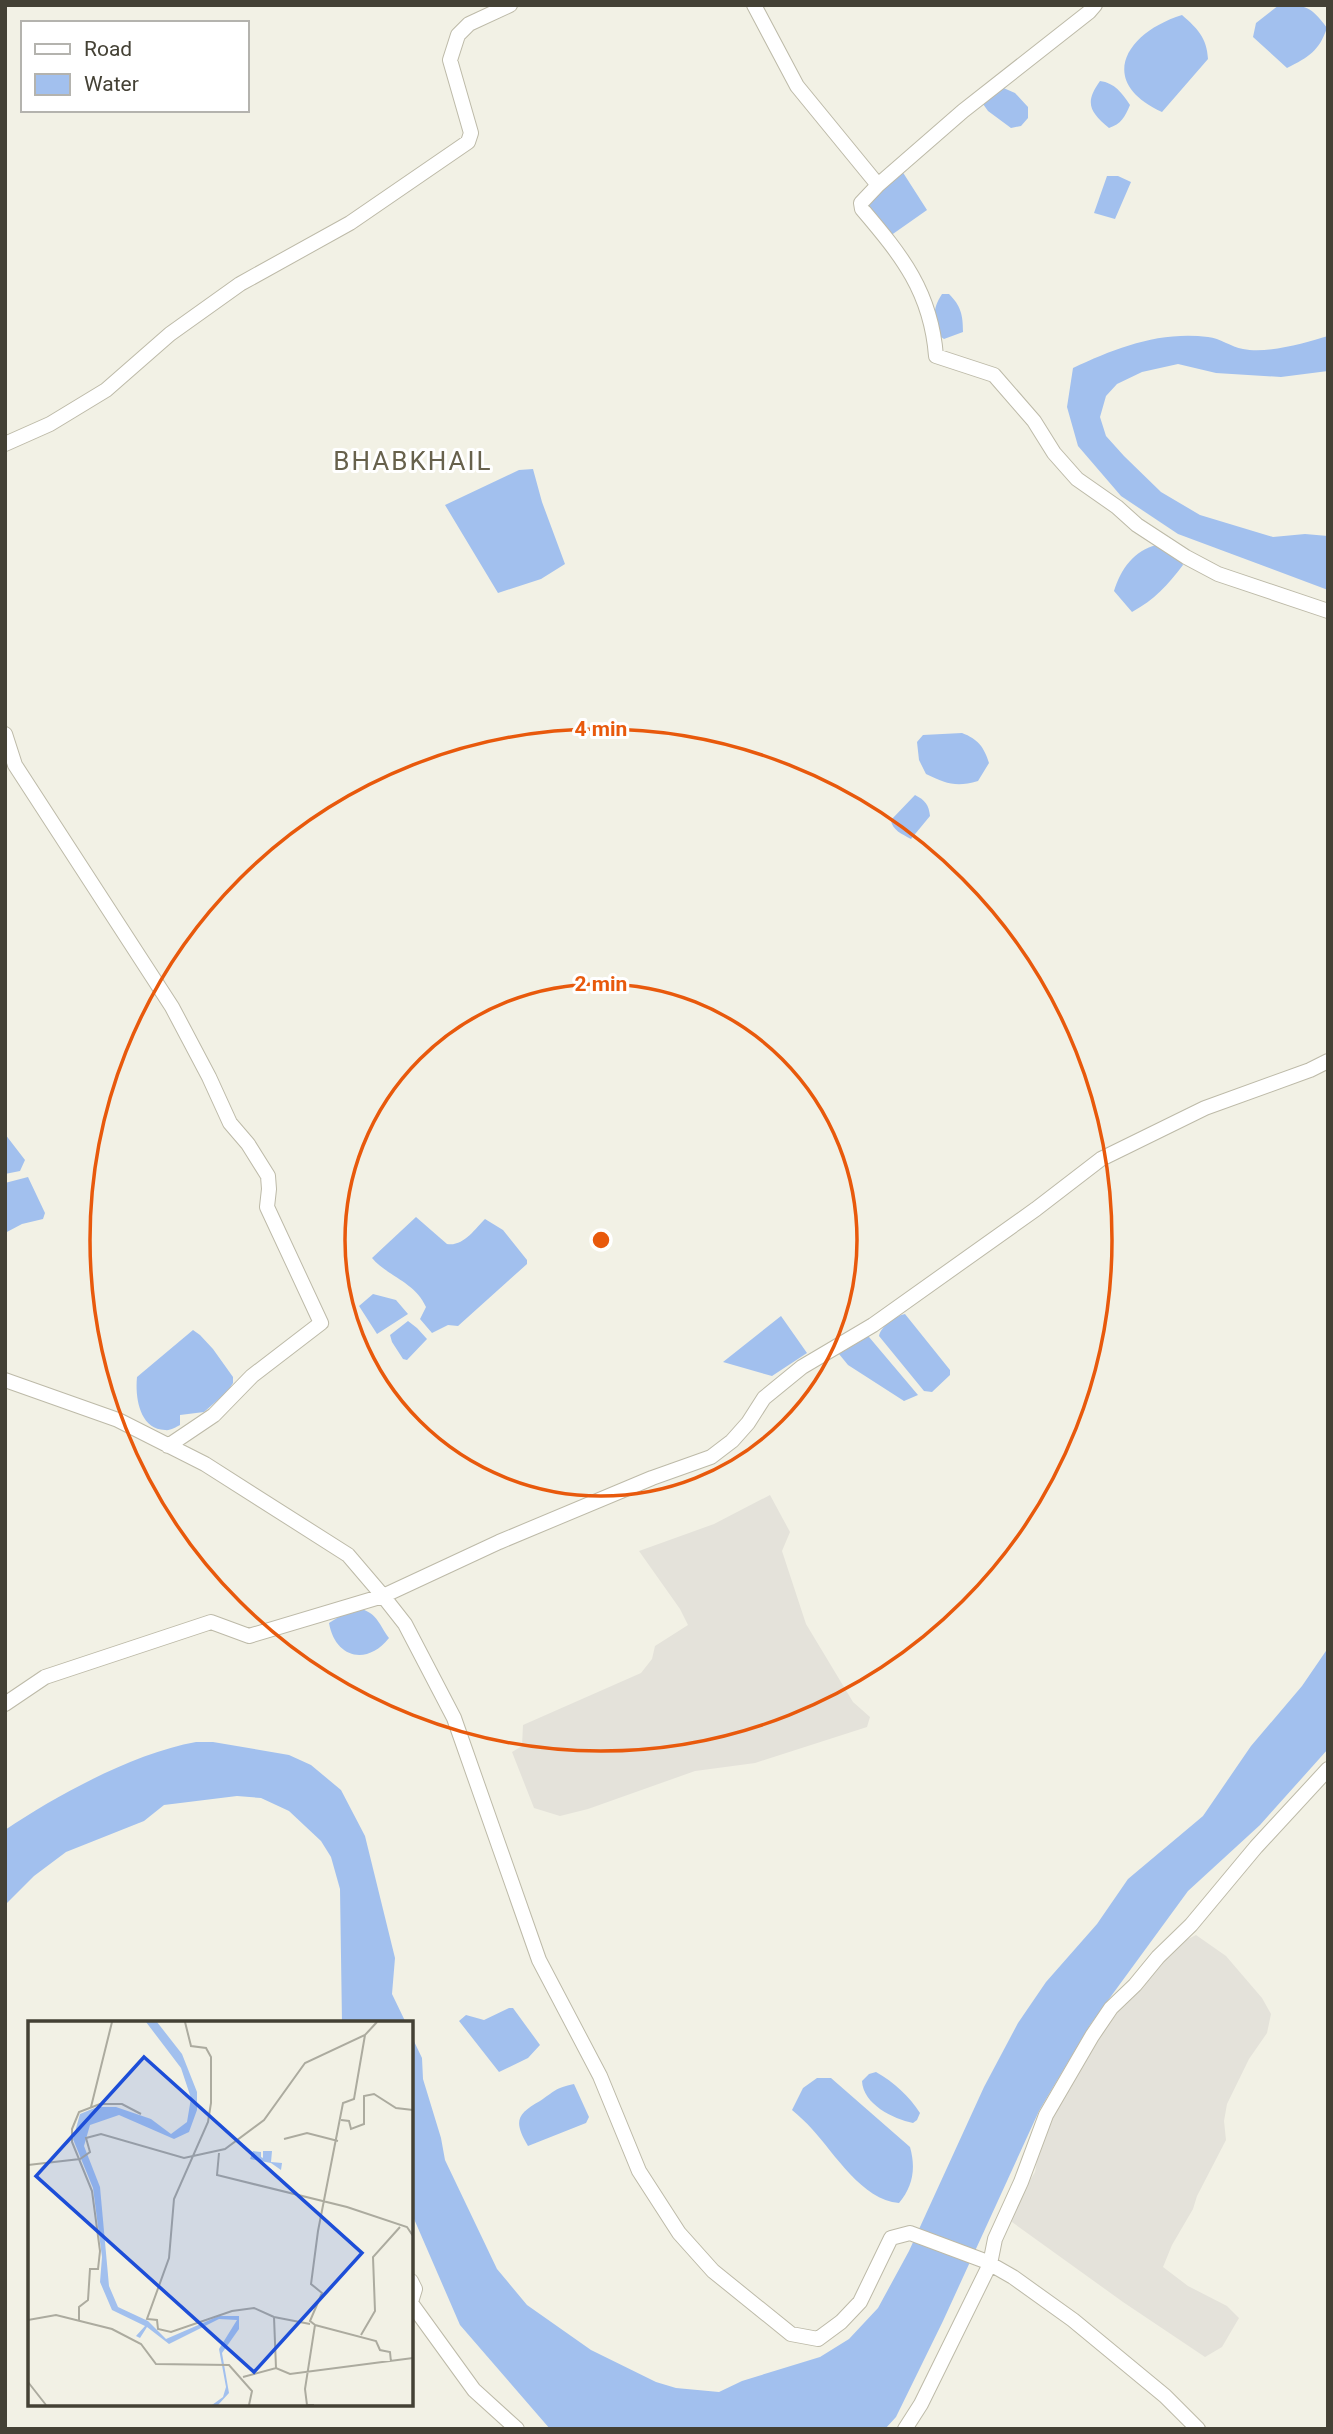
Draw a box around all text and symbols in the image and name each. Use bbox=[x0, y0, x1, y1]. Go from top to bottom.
legend bbox=[21, 21, 248, 112]
text: Road bbox=[84, 37, 132, 61]
text: Water bbox=[84, 72, 139, 96]
district label: BHABKHAIL bbox=[333, 446, 493, 476]
text: 4 min bbox=[575, 717, 627, 741]
text: 2 min bbox=[575, 972, 627, 996]
centre of rings bbox=[589, 1228, 613, 1252]
inset map bbox=[28, 2021, 413, 2406]

